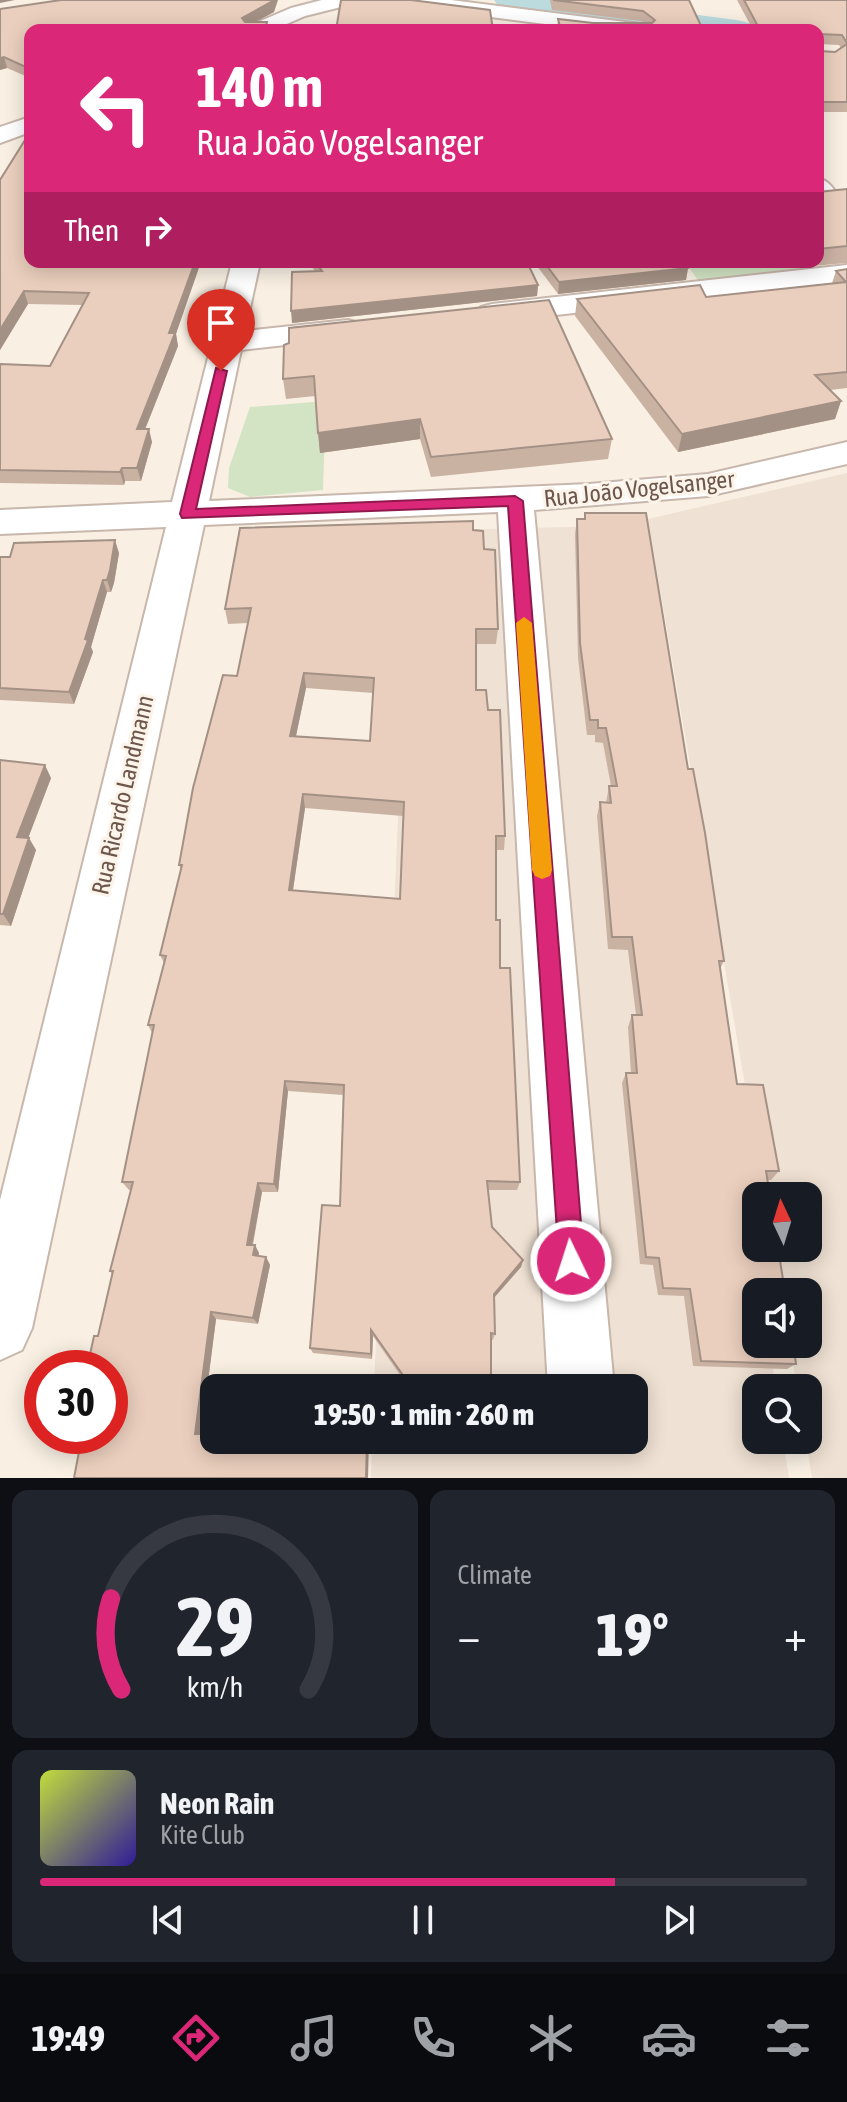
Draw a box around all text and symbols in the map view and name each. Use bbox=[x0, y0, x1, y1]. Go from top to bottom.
text: 140 m bbox=[196, 55, 323, 119]
icon: left bbox=[64, 56, 168, 160]
text: Rua João Vogelsanger bbox=[196, 121, 483, 163]
icon: right bbox=[135, 208, 179, 252]
text: Then bbox=[64, 213, 119, 247]
pin bbox=[187, 289, 255, 371]
icon: arrive bbox=[199, 301, 243, 345]
street label: Rua João Vogelsanger bbox=[542, 465, 736, 512]
street label: Rua Ricardo Landmann bbox=[86, 693, 159, 897]
north arrow bbox=[742, 1182, 822, 1262]
map controls bbox=[742, 1182, 822, 1454]
position arrow bbox=[529, 1219, 613, 1303]
button: sound bbox=[742, 1278, 822, 1358]
speed limit sign: 30 bbox=[24, 1350, 128, 1454]
button: search bbox=[742, 1374, 822, 1454]
text: 19:50 · 1 min · 260 m bbox=[314, 1397, 534, 1431]
text: Climate bbox=[458, 1560, 532, 1590]
text: 29 bbox=[176, 1578, 254, 1674]
text: 19° bbox=[596, 1600, 669, 1669]
text: − bbox=[458, 1610, 480, 1660]
text: + bbox=[784, 1610, 807, 1660]
text: km/h bbox=[186, 1670, 243, 1703]
text: Neon Rain bbox=[160, 1786, 274, 1820]
text: Kite Club bbox=[160, 1820, 245, 1850]
icon: previous bbox=[146, 1898, 190, 1942]
icon: pause bbox=[401, 1898, 445, 1942]
icon: next bbox=[657, 1898, 701, 1942]
icon: directions bbox=[168, 2010, 224, 2066]
icon: music bbox=[286, 2010, 342, 2066]
icon: phone bbox=[405, 2010, 461, 2066]
icon: climate bbox=[523, 2010, 579, 2066]
icon: car bbox=[641, 2010, 697, 2066]
icon: filters bbox=[760, 2010, 816, 2066]
text: 19:49 bbox=[31, 2017, 105, 2059]

